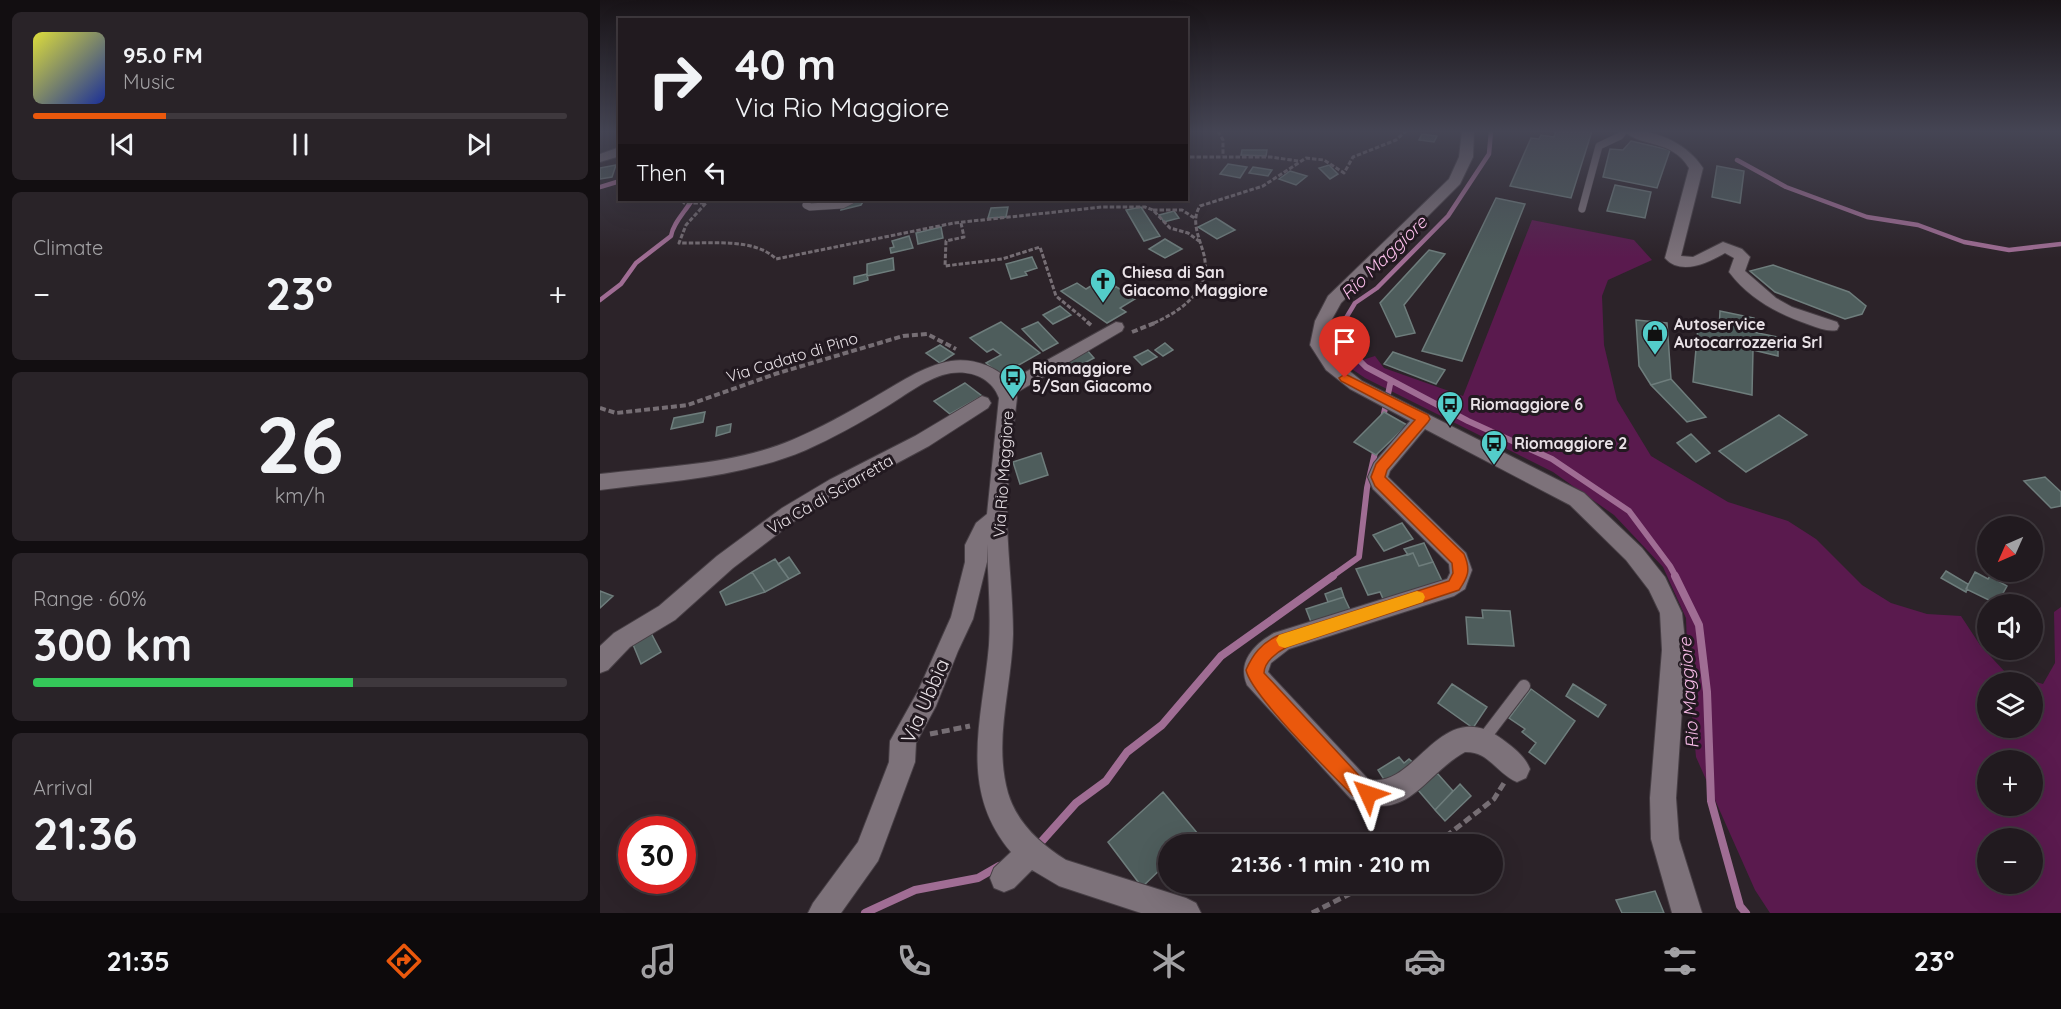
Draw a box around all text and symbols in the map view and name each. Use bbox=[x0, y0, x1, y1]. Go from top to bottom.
text: 40 m bbox=[735, 38, 836, 91]
text: 95.0 FM bbox=[123, 41, 203, 69]
icon: right bbox=[636, 42, 714, 120]
text: Music bbox=[123, 69, 175, 94]
text: Via Rio Maggiore bbox=[735, 90, 950, 124]
icon: previous bbox=[106, 128, 139, 161]
icon: pause bbox=[284, 128, 317, 161]
icon: next bbox=[462, 128, 495, 161]
icon: left bbox=[699, 156, 732, 189]
text: Then bbox=[636, 159, 687, 187]
water label: Rio Maggiore bbox=[1336, 210, 1432, 305]
text: Climate bbox=[33, 235, 103, 260]
place label: Chiesa di San Giacomo Maggiore bbox=[1122, 262, 1268, 300]
text: 23° bbox=[266, 265, 333, 321]
church icon: Chiesa di San Giacomo Maggiore bbox=[1088, 266, 1118, 304]
text: − bbox=[33, 273, 50, 314]
text: + bbox=[548, 273, 567, 314]
place label: Autoservice Autocarrozzeria Srl bbox=[1674, 314, 1822, 352]
pin bbox=[1319, 316, 1370, 378]
shop icon: Autoservice Autocarrozzeria Srl bbox=[1640, 318, 1670, 356]
icon: arrive bbox=[1328, 325, 1361, 358]
street label: Via Cadato di Pino bbox=[724, 327, 860, 387]
place label: Riomaggiore 5/San Giacomo bbox=[1032, 358, 1152, 396]
bus stop icon: Riomaggiore 5/San Giacomo bbox=[998, 362, 1028, 400]
bus stop icon: Riomaggiore 6 bbox=[1435, 389, 1465, 427]
place label: Riomaggiore 6 bbox=[1470, 394, 1583, 414]
text: 26 bbox=[256, 395, 344, 493]
street label: Via Rio Maggiore bbox=[989, 410, 1017, 538]
bus stop icon: Riomaggiore 2 bbox=[1479, 428, 1509, 466]
place label: Riomaggiore 2 bbox=[1514, 433, 1627, 453]
street label: Via Cà di Sciarretta bbox=[763, 450, 897, 538]
text: km/h bbox=[275, 483, 325, 508]
north arrow bbox=[1977, 516, 2043, 582]
map controls bbox=[1977, 516, 2043, 894]
text: Range · 60% bbox=[33, 586, 147, 611]
button: sound bbox=[1977, 594, 2043, 660]
text: 300 km bbox=[33, 616, 192, 672]
water label: Rio Maggiore bbox=[1673, 636, 1704, 749]
street label: Via Ubbia bbox=[895, 655, 954, 747]
button: layers bbox=[1977, 672, 2043, 738]
button: + bbox=[1977, 750, 2043, 816]
position arrow bbox=[1336, 762, 1400, 826]
text: Arrival bbox=[33, 775, 93, 800]
text: 21:36 bbox=[33, 805, 137, 861]
speed limit sign: 30 bbox=[618, 816, 696, 894]
button: − bbox=[1977, 828, 2043, 894]
text: 21:36 · 1 min · 210 m bbox=[1231, 850, 1430, 878]
icon: directions bbox=[383, 940, 425, 982]
icon: music bbox=[638, 940, 680, 982]
icon: phone bbox=[893, 940, 935, 982]
icon: climate bbox=[1148, 940, 1190, 982]
icon: car bbox=[1404, 940, 1446, 982]
icon: filters bbox=[1659, 940, 1701, 982]
text: 21:35 bbox=[107, 944, 170, 978]
text: 23° bbox=[1914, 944, 1954, 978]

